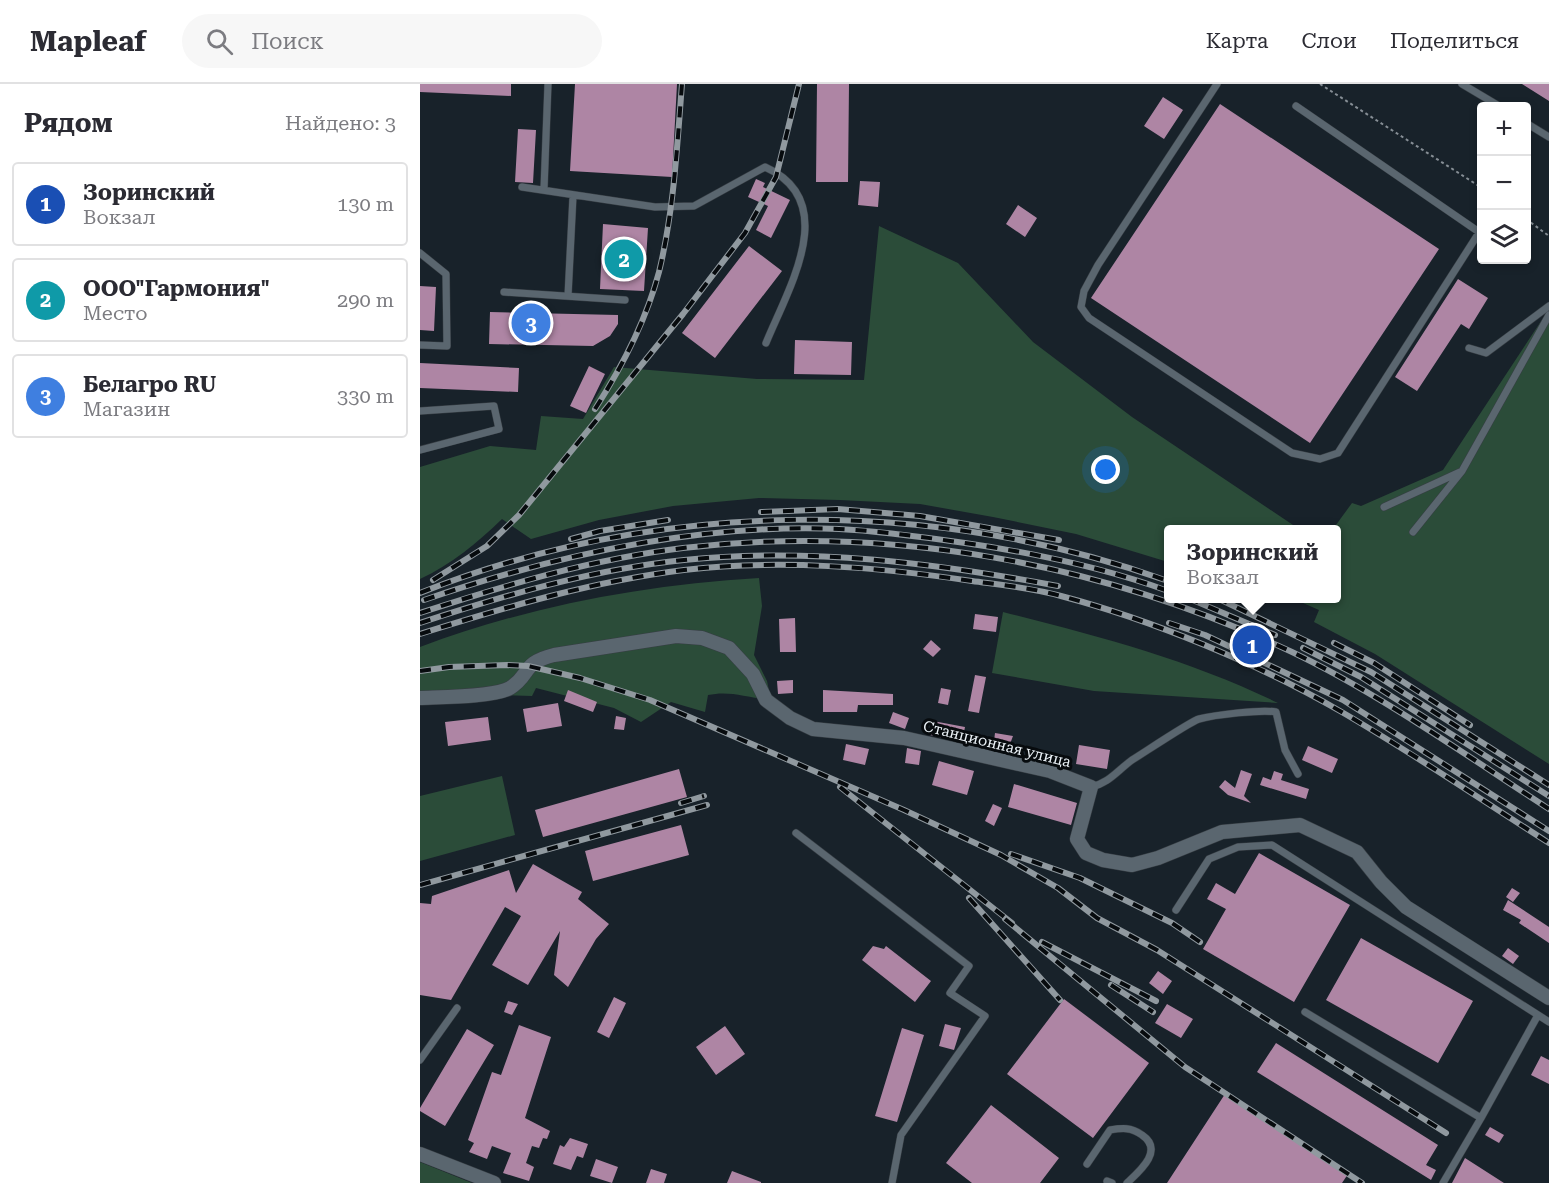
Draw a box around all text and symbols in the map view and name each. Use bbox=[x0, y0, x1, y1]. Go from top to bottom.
search box bbox=[182, 14, 602, 68]
text: Mapleaf bbox=[30, 25, 146, 58]
icon: search bbox=[203, 25, 236, 58]
text: Поиск bbox=[251, 29, 324, 54]
text: Карта bbox=[1206, 29, 1269, 53]
text: Слои bbox=[1302, 29, 1357, 53]
text: Поделиться bbox=[1390, 29, 1519, 53]
map controls bbox=[1477, 102, 1531, 264]
button: + bbox=[1477, 102, 1531, 156]
text: Рядом bbox=[24, 108, 113, 138]
text: Найдено: 3 bbox=[285, 111, 396, 135]
button: − bbox=[1477, 156, 1531, 210]
text: Зоринский bbox=[83, 180, 215, 205]
text: 1 bbox=[40, 192, 51, 216]
text: 130 m bbox=[337, 192, 394, 216]
text: Вокзал bbox=[83, 205, 156, 229]
button: layers bbox=[1477, 210, 1531, 264]
pin: 2 bbox=[604, 236, 644, 282]
text: ООО"Гармония" bbox=[83, 276, 270, 301]
text: 2 bbox=[40, 288, 51, 312]
text: 290 m bbox=[337, 288, 394, 312]
pin: 3 bbox=[512, 300, 550, 346]
text: Место bbox=[83, 301, 148, 325]
text: Белагро RU bbox=[83, 372, 217, 397]
text: 3 bbox=[40, 384, 51, 408]
text: 330 m bbox=[337, 384, 394, 408]
text: Магазин bbox=[83, 397, 170, 421]
your location bbox=[1091, 455, 1120, 484]
popup bbox=[1164, 525, 1341, 603]
text: Зоринский bbox=[1187, 540, 1318, 565]
text: Вокзал bbox=[1187, 565, 1259, 589]
pin: 1 bbox=[1232, 622, 1272, 668]
street label: Станционная улица bbox=[921, 717, 1073, 771]

